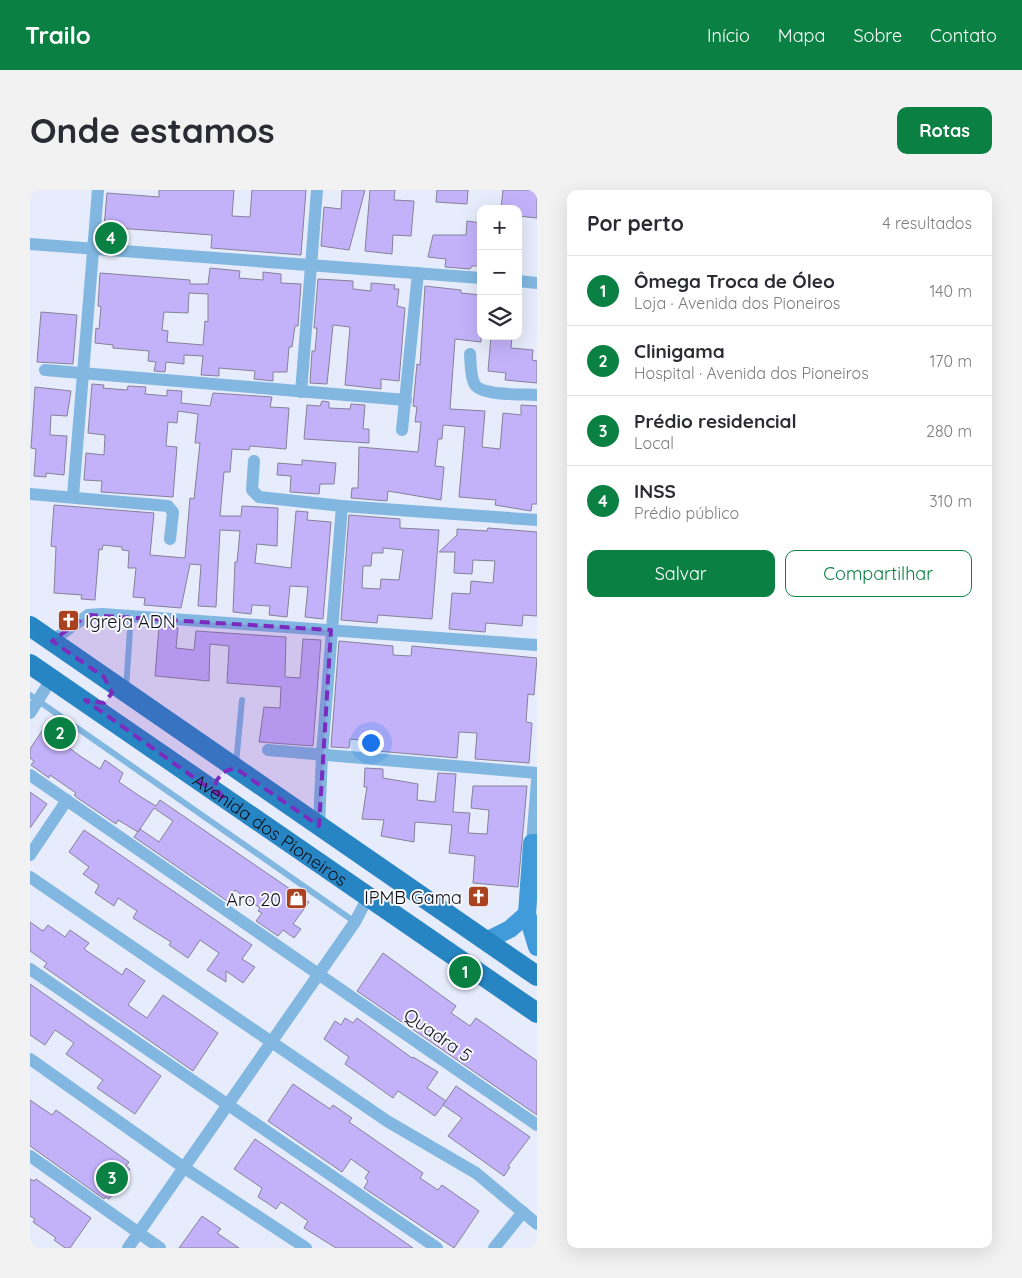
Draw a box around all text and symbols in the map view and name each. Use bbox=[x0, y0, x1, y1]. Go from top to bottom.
text: Trailo bbox=[25, 20, 91, 50]
text: Início bbox=[707, 24, 750, 47]
text: Mapa bbox=[778, 24, 825, 47]
text: Sobre bbox=[853, 24, 902, 47]
text: Contato bbox=[930, 24, 997, 47]
button: Rotas bbox=[897, 107, 992, 154]
text: Onde estamos bbox=[30, 108, 275, 152]
map controls bbox=[477, 205, 522, 340]
button: + bbox=[477, 205, 522, 250]
text: Por perto bbox=[587, 210, 684, 236]
text: 4 resultados bbox=[882, 213, 972, 233]
pin: 4 bbox=[95, 219, 127, 257]
button: − bbox=[477, 250, 522, 295]
text: Ômega Troca de Óleo bbox=[634, 269, 835, 293]
text: 1 bbox=[600, 281, 606, 301]
text: 140 m bbox=[929, 281, 972, 301]
text: Loja · Avenida dos Pioneiros bbox=[634, 293, 840, 313]
button: layers bbox=[477, 295, 522, 340]
text: Clinigama bbox=[634, 339, 725, 363]
text: 2 bbox=[598, 351, 608, 371]
text: 170 m bbox=[929, 351, 972, 371]
text: Hospital · Avenida dos Pioneiros bbox=[634, 363, 869, 383]
text: Prédio residencial bbox=[634, 409, 797, 433]
text: 3 bbox=[599, 421, 607, 441]
text: 280 m bbox=[926, 421, 972, 441]
text: Local bbox=[634, 433, 674, 453]
text: INSS bbox=[634, 479, 676, 503]
text: 4 bbox=[598, 491, 608, 511]
text: 310 m bbox=[929, 491, 972, 511]
text: Prédio público bbox=[634, 503, 739, 523]
button: Salvar bbox=[587, 550, 775, 597]
button: Compartilhar bbox=[785, 550, 972, 597]
church icon: Igreja ADN bbox=[57, 609, 81, 633]
place label: Igreja ADN bbox=[85, 610, 176, 633]
pin: 2 bbox=[44, 714, 76, 752]
your location bbox=[358, 730, 384, 756]
street label: Avenida dos Pioneiros bbox=[189, 768, 352, 891]
church icon: IPMB Gama bbox=[466, 885, 490, 909]
place label: IPMB Gama bbox=[364, 886, 462, 909]
shop icon: Aro 20 bbox=[285, 887, 309, 911]
place label: Aro 20 bbox=[226, 888, 281, 911]
pin: 1 bbox=[449, 953, 481, 991]
street label: Quadra 5 bbox=[399, 1003, 477, 1067]
pin: 3 bbox=[96, 1159, 128, 1197]

